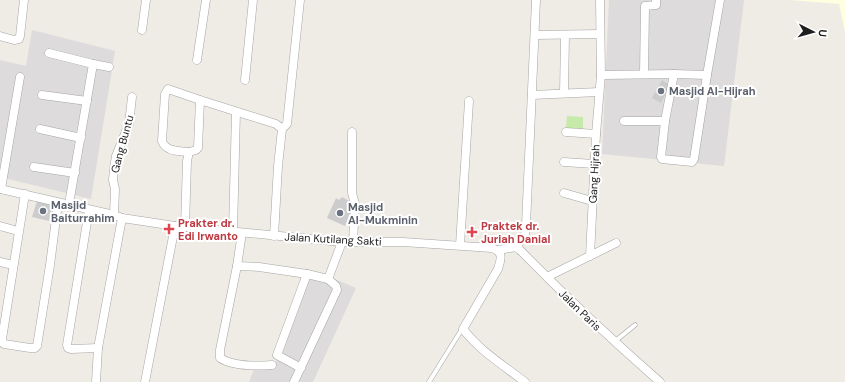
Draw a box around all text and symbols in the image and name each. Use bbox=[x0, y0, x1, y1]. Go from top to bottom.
north arrow bbox=[793, 12, 833, 52]
text: U bbox=[816, 29, 830, 38]
place label: Masjid Al-Hijrah bbox=[669, 84, 756, 98]
marker: Masjid Al-Hijrah bbox=[656, 86, 666, 96]
street label: Gang Buntu bbox=[108, 113, 136, 175]
street label: Gang Hijrah bbox=[585, 144, 603, 204]
place label: Masjid Baiturrahim bbox=[51, 198, 115, 225]
place label: Masjid Al-Mukminin bbox=[348, 200, 418, 227]
marker: Masjid Baiturrahim bbox=[38, 206, 48, 216]
marker: Masjid Al-Mukminin bbox=[335, 208, 345, 218]
place label: Prakter dr. Edi Irwanto bbox=[178, 216, 238, 243]
place label: Praktek dr. Juriah Danial bbox=[481, 219, 551, 246]
marker: Prakter dr. Edi Irwanto bbox=[163, 223, 175, 235]
marker: Praktek dr. Juriah Danial bbox=[466, 226, 478, 238]
street label: Jalan Kutilang Sakti bbox=[284, 229, 382, 249]
street label: Jalan Paris bbox=[556, 286, 604, 334]

